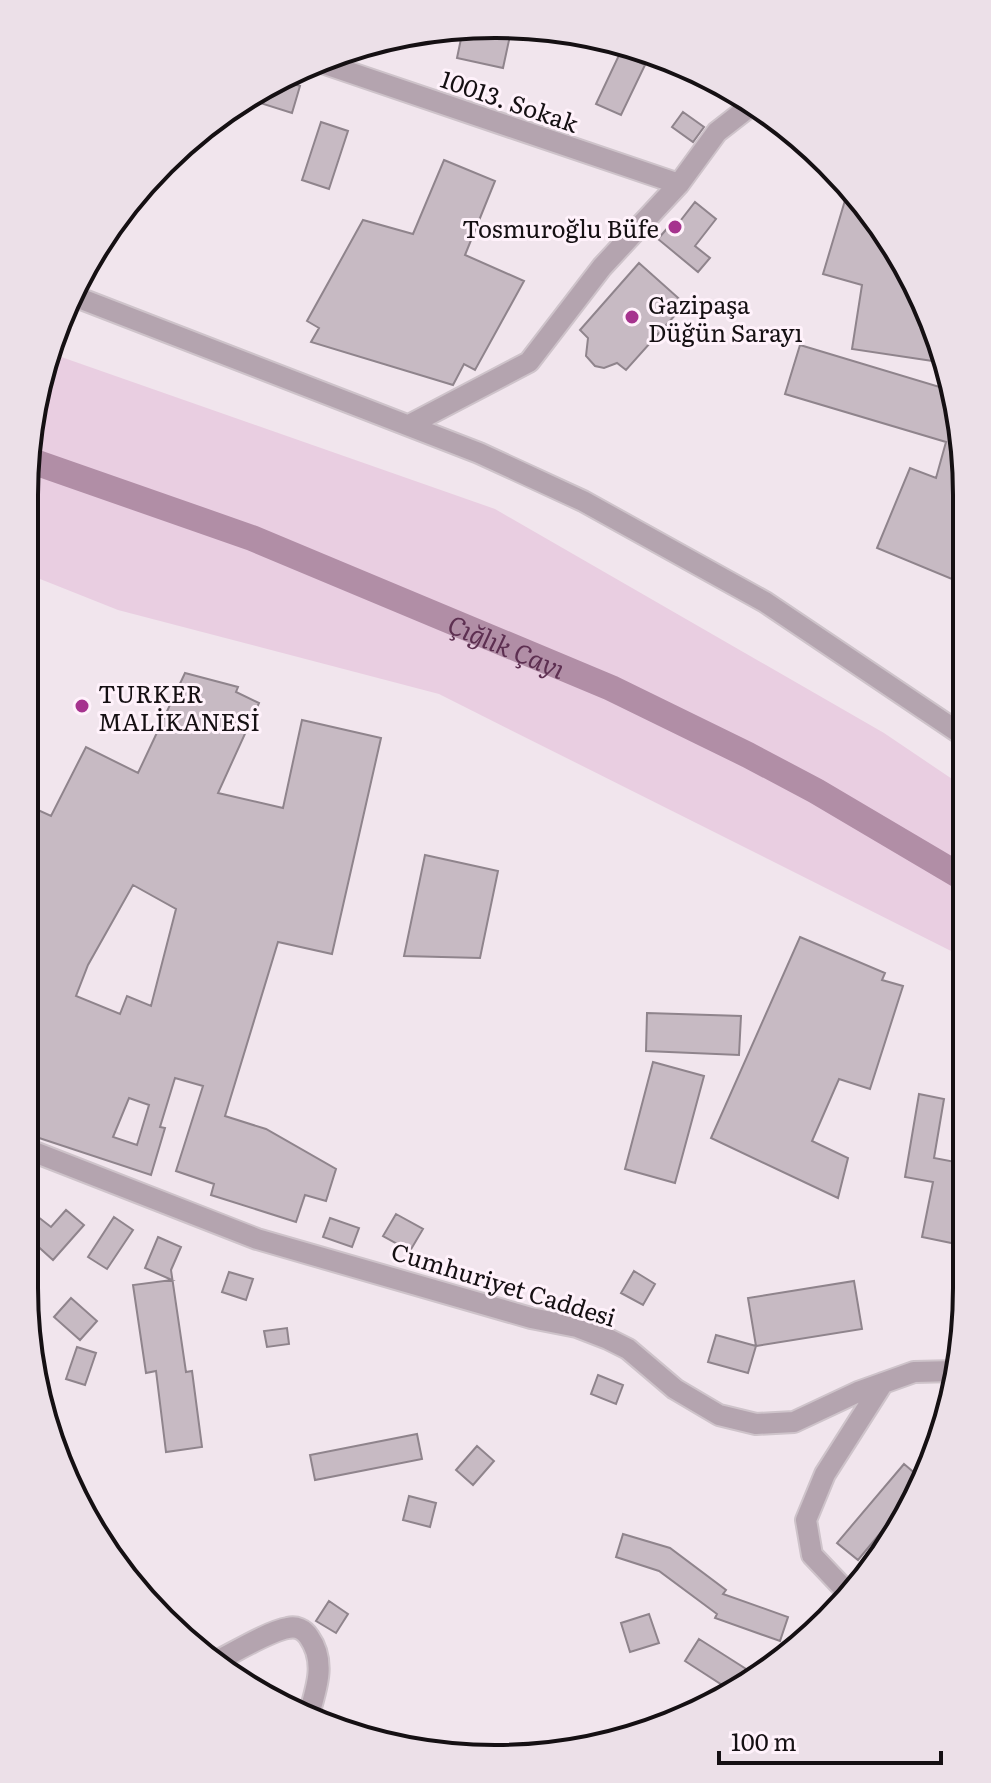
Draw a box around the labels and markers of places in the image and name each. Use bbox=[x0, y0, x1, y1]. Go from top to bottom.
place label: Tosmuroğlu Büfe bbox=[462, 210, 659, 245]
marker: Tosmuroğlu Büfe bbox=[666, 218, 684, 236]
place label: Gazipaşa Düğün Sarayı bbox=[648, 286, 802, 349]
marker: Gazipaşa Düğün Sarayı bbox=[623, 308, 641, 326]
place label: TURKER MALİKANESİ bbox=[98, 675, 260, 738]
marker: TURKER MALİKANESİ bbox=[73, 697, 91, 715]

